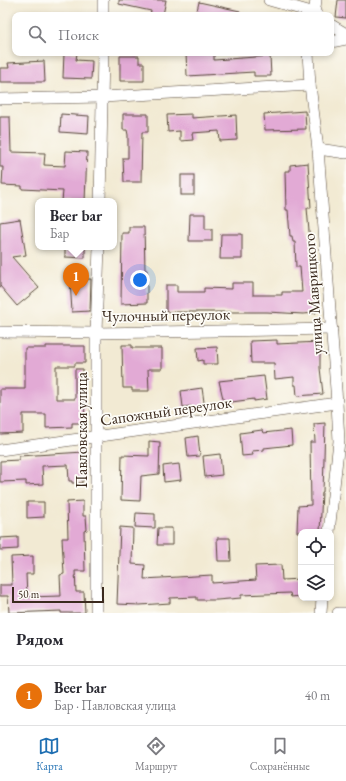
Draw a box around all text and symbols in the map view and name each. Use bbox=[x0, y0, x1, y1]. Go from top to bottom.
search box bbox=[12, 12, 334, 56]
icon: search bbox=[26, 23, 48, 45]
text: Поиск bbox=[58, 25, 99, 44]
popup bbox=[35, 198, 117, 250]
text: Beer bar bbox=[50, 206, 102, 225]
text: Бар bbox=[50, 225, 69, 242]
street label: улица Маврицкого bbox=[298, 233, 328, 355]
pin: 1 bbox=[63, 263, 89, 296]
your location bbox=[130, 270, 150, 290]
street label: Чулочный переулок bbox=[101, 303, 231, 327]
street label: Павловская улица bbox=[71, 371, 92, 488]
street label: Сапожный переулок bbox=[99, 391, 234, 431]
map controls bbox=[298, 529, 334, 601]
button: locate bbox=[298, 529, 334, 565]
button: layers bbox=[298, 565, 334, 601]
scale bar bbox=[12, 585, 104, 604]
text: 50 m bbox=[18, 587, 39, 601]
text: Рядом bbox=[16, 628, 64, 650]
text: Beer bar bbox=[54, 678, 107, 697]
text: 1 bbox=[26, 687, 32, 704]
text: 40 m bbox=[305, 687, 330, 704]
text: Бар · Павловская улица bbox=[54, 697, 176, 714]
tab: Карта bbox=[36, 735, 63, 773]
tab: Маршрут bbox=[135, 735, 177, 773]
tab: Сохранённые bbox=[250, 735, 310, 773]

